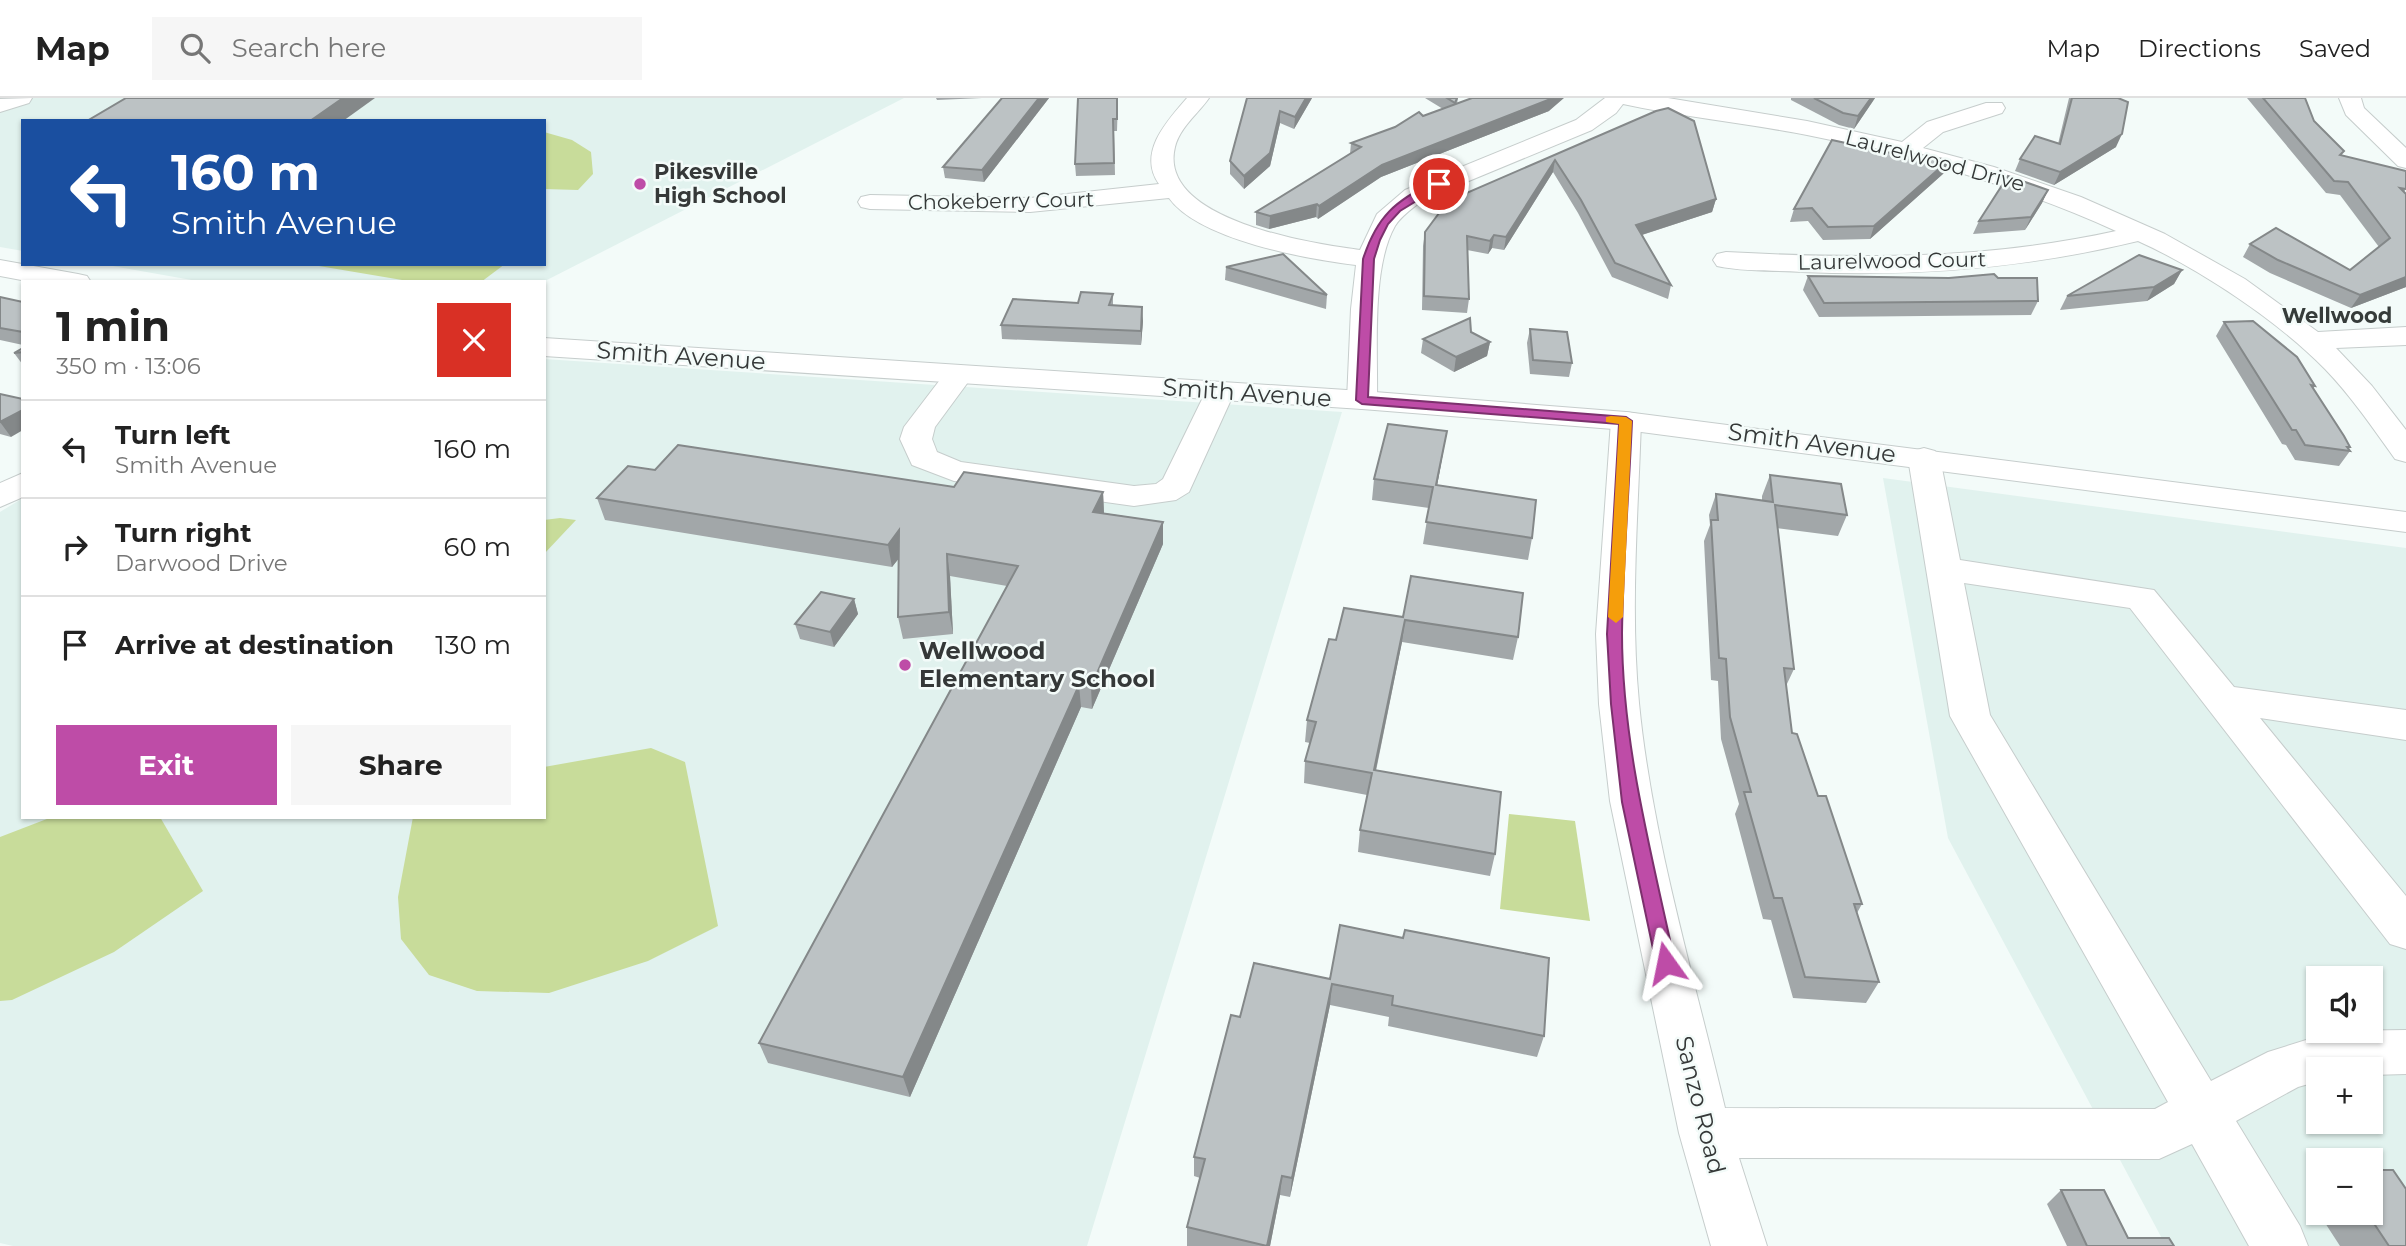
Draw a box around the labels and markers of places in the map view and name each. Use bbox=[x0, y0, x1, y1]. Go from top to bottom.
pin bbox=[1409, 154, 1469, 214]
place label: Pikesville High School bbox=[654, 159, 787, 208]
marker: Pikesville High School bbox=[632, 176, 648, 192]
place label: Wellwood Elementary School bbox=[919, 636, 1156, 693]
marker: Wellwood Elementary School bbox=[897, 657, 913, 673]

